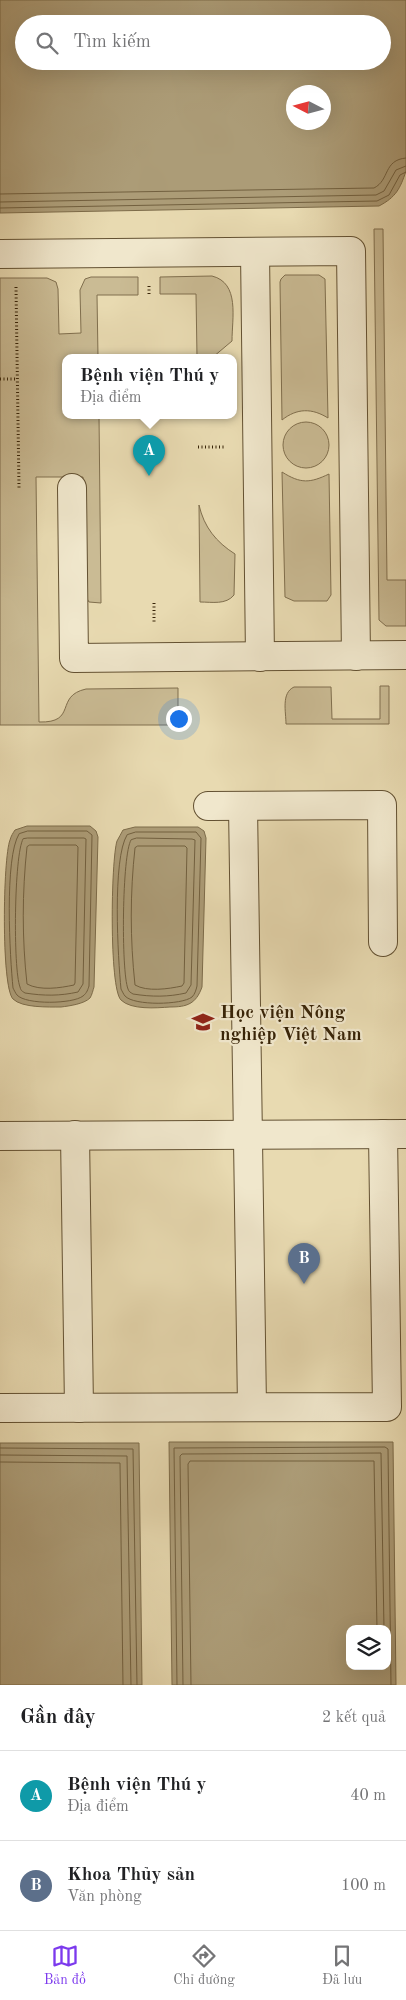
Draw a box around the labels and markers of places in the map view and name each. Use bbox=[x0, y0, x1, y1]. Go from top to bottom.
pin: A bbox=[133, 435, 165, 476]
place label: Học viện Nông nghiệp Việt Nam bbox=[220, 1004, 362, 1045]
school or university icon: Học viện Nông nghiệp Việt Nam bbox=[190, 1009, 216, 1035]
pin: B bbox=[288, 1243, 320, 1284]

